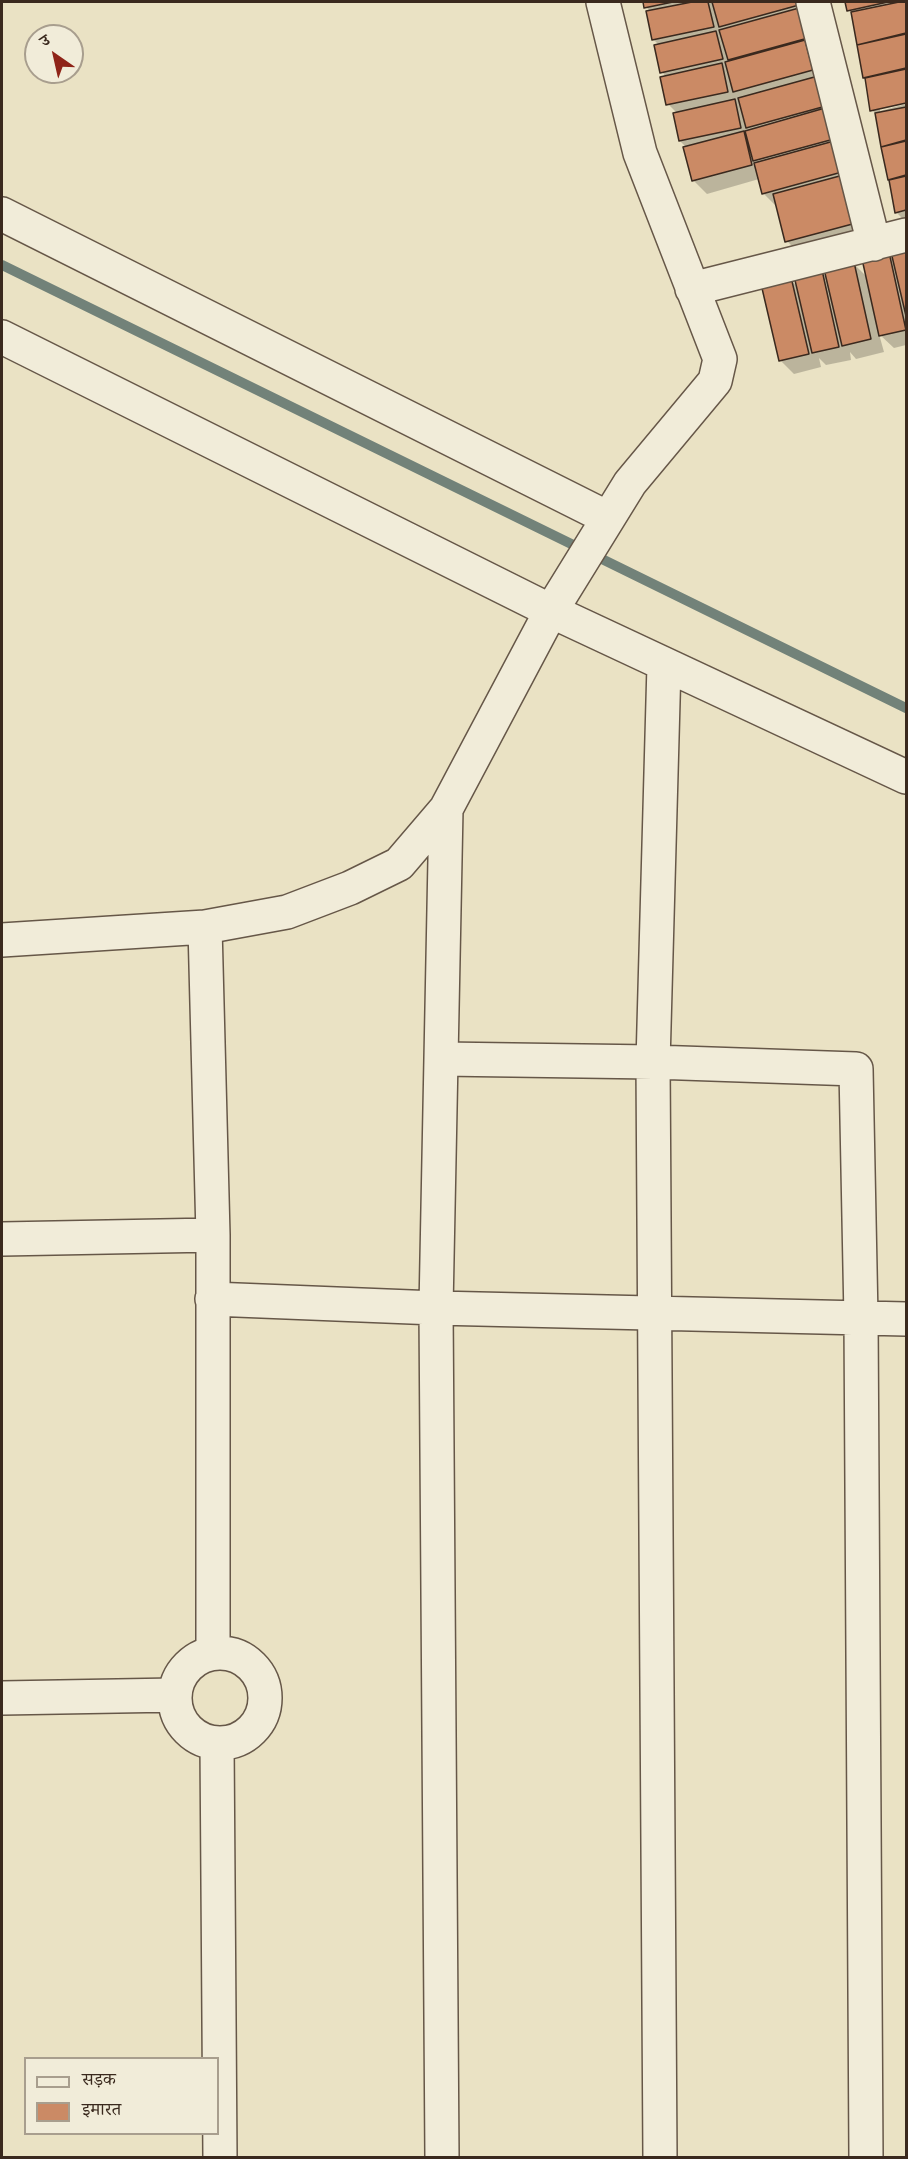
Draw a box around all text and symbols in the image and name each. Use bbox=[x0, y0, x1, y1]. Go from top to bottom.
north arrow bbox=[24, 24, 84, 84]
text: उ bbox=[36, 30, 54, 51]
legend bbox=[24, 2057, 219, 2135]
text: सड़क bbox=[82, 2069, 116, 2091]
text: इमारत bbox=[82, 2099, 121, 2121]

